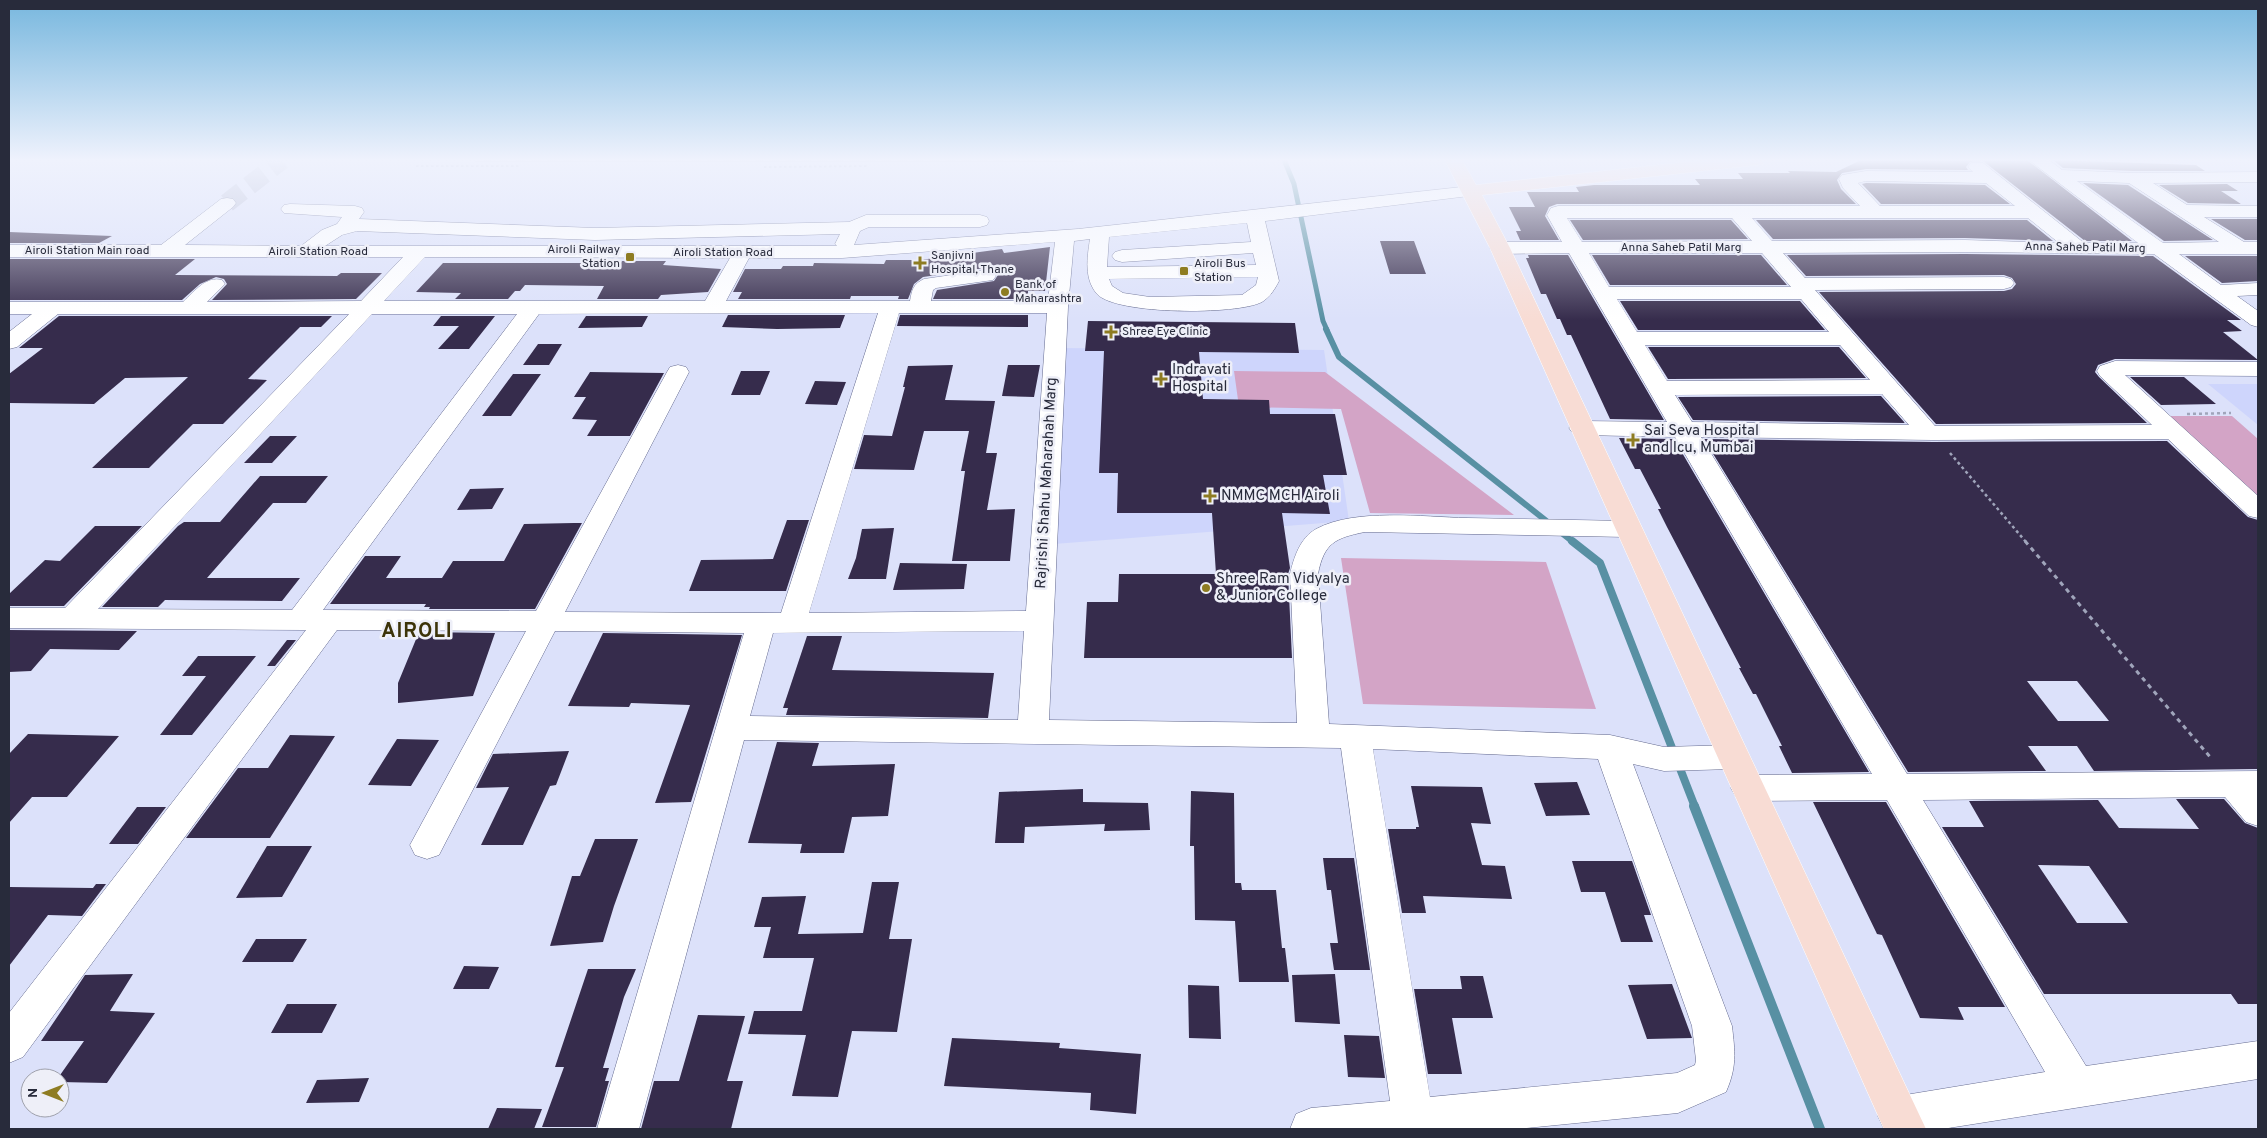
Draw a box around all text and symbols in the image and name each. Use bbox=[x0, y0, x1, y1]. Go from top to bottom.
street label: Anna Saheb Patil Marg bbox=[2024, 239, 2146, 257]
street label: Anna Saheb Patil Marg bbox=[1620, 240, 1742, 256]
place label: Airoli Railway Station bbox=[547, 242, 620, 272]
street label: Airoli Station Main road bbox=[24, 243, 150, 259]
street label: Airoli Station Road bbox=[268, 244, 368, 260]
street label: Airoli Station Road bbox=[673, 245, 773, 261]
place label: Sanjivni Hospital, Thane bbox=[931, 248, 1014, 278]
marker: Airoli Railway Station bbox=[624, 251, 636, 263]
marker: Sanjivni Hospital, Thane bbox=[913, 256, 927, 270]
place label: Airoli Bus Station bbox=[1194, 256, 1246, 286]
marker: Airoli Bus Station bbox=[1178, 265, 1190, 277]
place label: Bank of Maharashtra bbox=[1015, 277, 1082, 307]
marker: Bank of Maharashtra bbox=[999, 286, 1011, 298]
place label: Shree Eye Clinic bbox=[1122, 324, 1208, 340]
marker: Shree Eye Clinic bbox=[1104, 325, 1118, 339]
place label: Indravati Hospital bbox=[1172, 361, 1231, 397]
marker: Indravati Hospital bbox=[1154, 372, 1168, 386]
street label: Rajrishi Shahu Maharahah Marg bbox=[1032, 377, 1062, 589]
place label: Sai Seva Hospital and Icu, Mumbai bbox=[1644, 422, 1759, 458]
marker: Sai Seva Hospital and Icu, Mumbai bbox=[1626, 433, 1640, 447]
place label: NMMC MCH Airoli bbox=[1221, 487, 1339, 506]
marker: NMMC MCH Airoli bbox=[1203, 489, 1217, 503]
place label: Shree Ram Vidyalya & Junior College bbox=[1216, 570, 1350, 606]
marker: Shree Ram Vidyalya & Junior College bbox=[1200, 582, 1212, 594]
district label: AIROLI bbox=[381, 619, 453, 645]
north arrow bbox=[20, 1068, 70, 1118]
text: N bbox=[25, 1088, 42, 1098]

